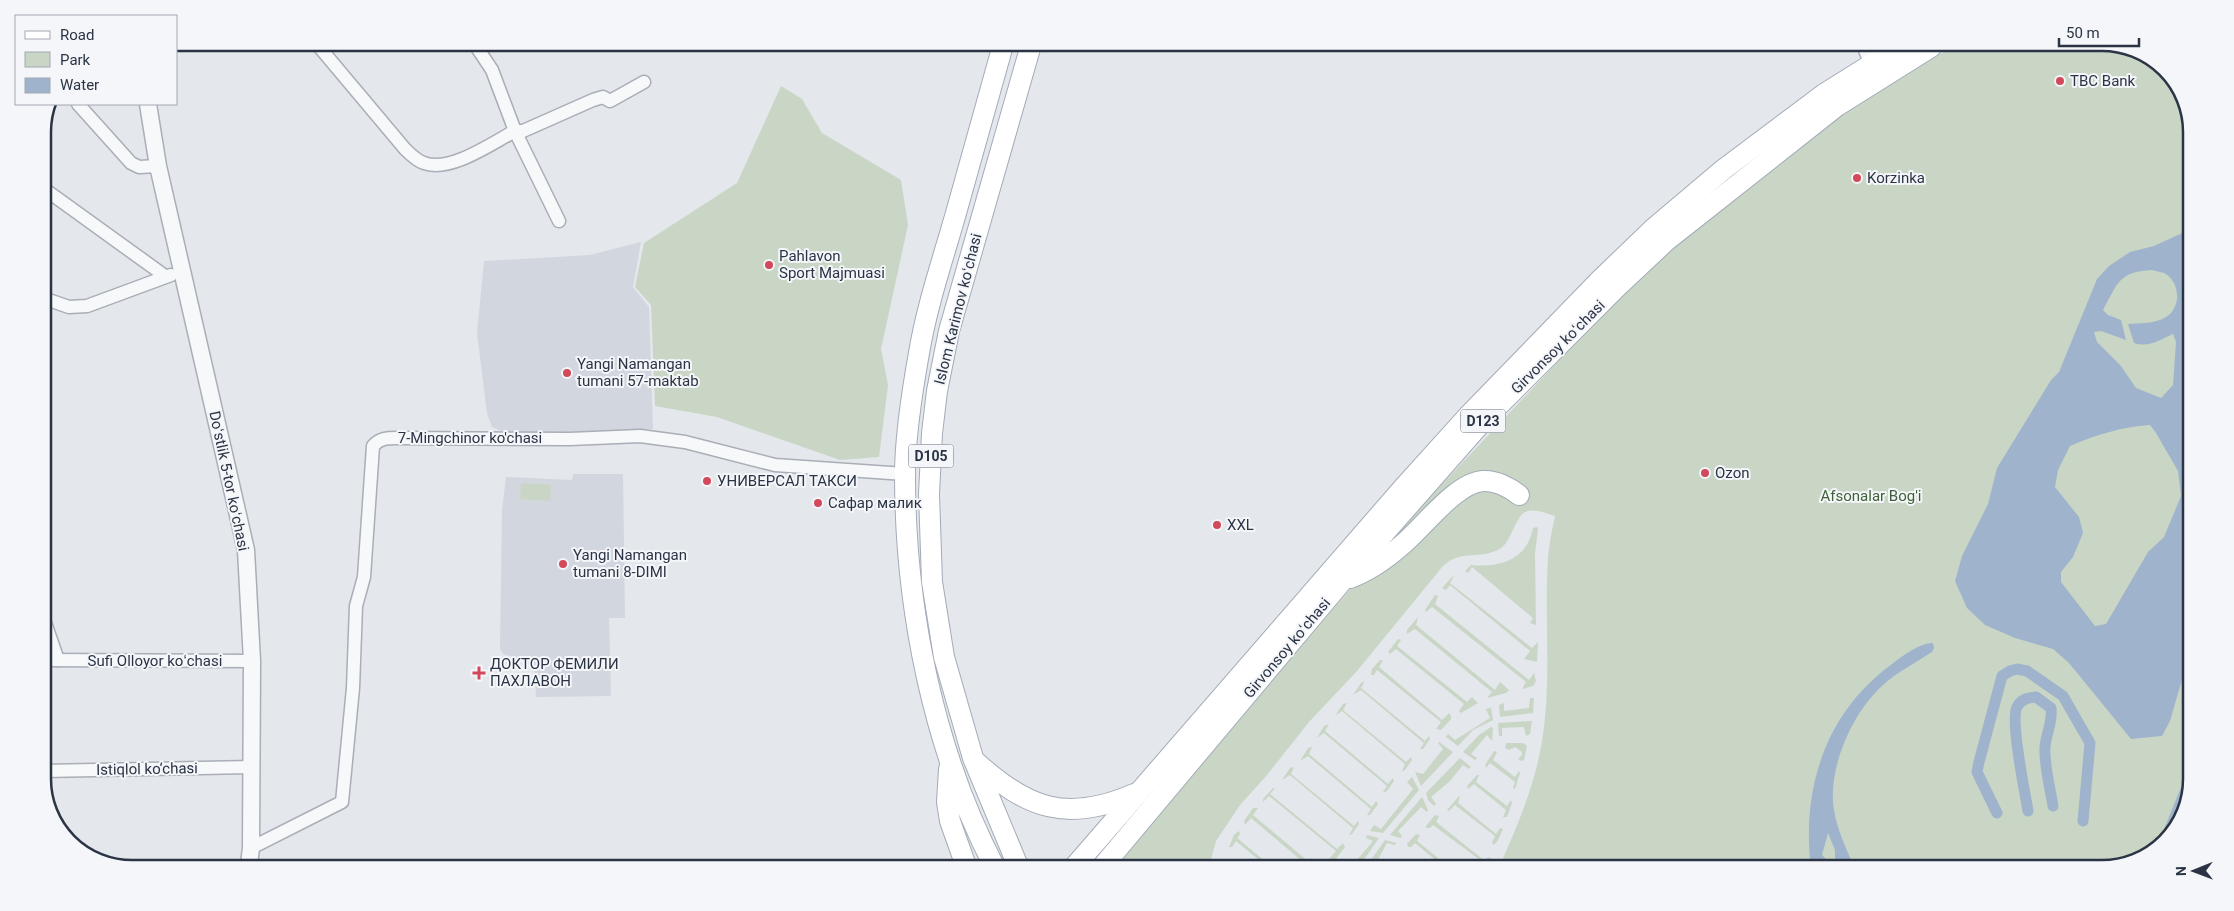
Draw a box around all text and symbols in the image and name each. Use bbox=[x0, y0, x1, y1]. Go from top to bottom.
legend bbox=[15, 15, 178, 105]
scale bar bbox=[2059, 15, 2139, 47]
text: 50 m bbox=[2066, 24, 2100, 42]
text: Road bbox=[60, 26, 94, 44]
text: Park bbox=[60, 51, 91, 69]
place label: TBC Bank bbox=[2070, 72, 2136, 90]
marker: TBC Bank bbox=[2054, 75, 2066, 87]
text: Water bbox=[60, 76, 99, 94]
place label: Korzinka bbox=[1867, 169, 1925, 187]
marker: Korzinka bbox=[1851, 172, 1863, 184]
street label: Islom Karimov koʻchasi bbox=[931, 232, 985, 386]
place label: Pahlavon Sport Majmuasi bbox=[779, 247, 885, 282]
marker: Pahlavon Sport Majmuasi bbox=[763, 259, 775, 271]
street label: Girvonsoy koʻchasi bbox=[1507, 296, 1609, 398]
place label: Yangi Namangan tumani 57-maktab bbox=[577, 355, 699, 390]
marker: Yangi Namangan tumani 57-maktab bbox=[561, 367, 573, 379]
street label: Doʻstlik 5-tor koʻchasi bbox=[205, 409, 253, 553]
road number: D123 bbox=[1460, 410, 1506, 432]
street label: 7-Mingchinor ko'chasi bbox=[398, 429, 542, 447]
road number: D105 bbox=[908, 444, 954, 468]
place label: Ozon bbox=[1715, 464, 1749, 482]
marker: Ozon bbox=[1699, 467, 1711, 479]
place label: УНИВЕРСАЛ ТАКСИ bbox=[717, 472, 857, 490]
marker: УНИВЕРСАЛ ТАКСИ bbox=[701, 475, 713, 487]
park label: Afsonalar Bog'i bbox=[1821, 487, 1921, 505]
place label: Сафар малик bbox=[828, 494, 922, 512]
marker: Сафар малик bbox=[812, 497, 824, 509]
place label: XXL bbox=[1227, 516, 1254, 534]
marker: XXL bbox=[1211, 519, 1223, 531]
place label: Yangi Namangan tumani 8-DIMI bbox=[573, 546, 687, 581]
marker: Yangi Namangan tumani 8-DIMI bbox=[557, 558, 569, 570]
street label: Girvonsoy koʻchasi bbox=[1240, 594, 1334, 702]
street label: Sufi Olloyor koʻchasi bbox=[88, 652, 222, 670]
place label: ДОКТОР ФЕМИЛИ ПАХЛАВОН bbox=[490, 655, 619, 690]
marker: ДОКТОР ФЕМИЛИ ПАХЛАВОН bbox=[472, 666, 486, 680]
street label: Istiqlol ko‘chasi bbox=[96, 759, 198, 779]
north arrow bbox=[2169, 846, 2219, 896]
text: N bbox=[2173, 866, 2189, 876]

